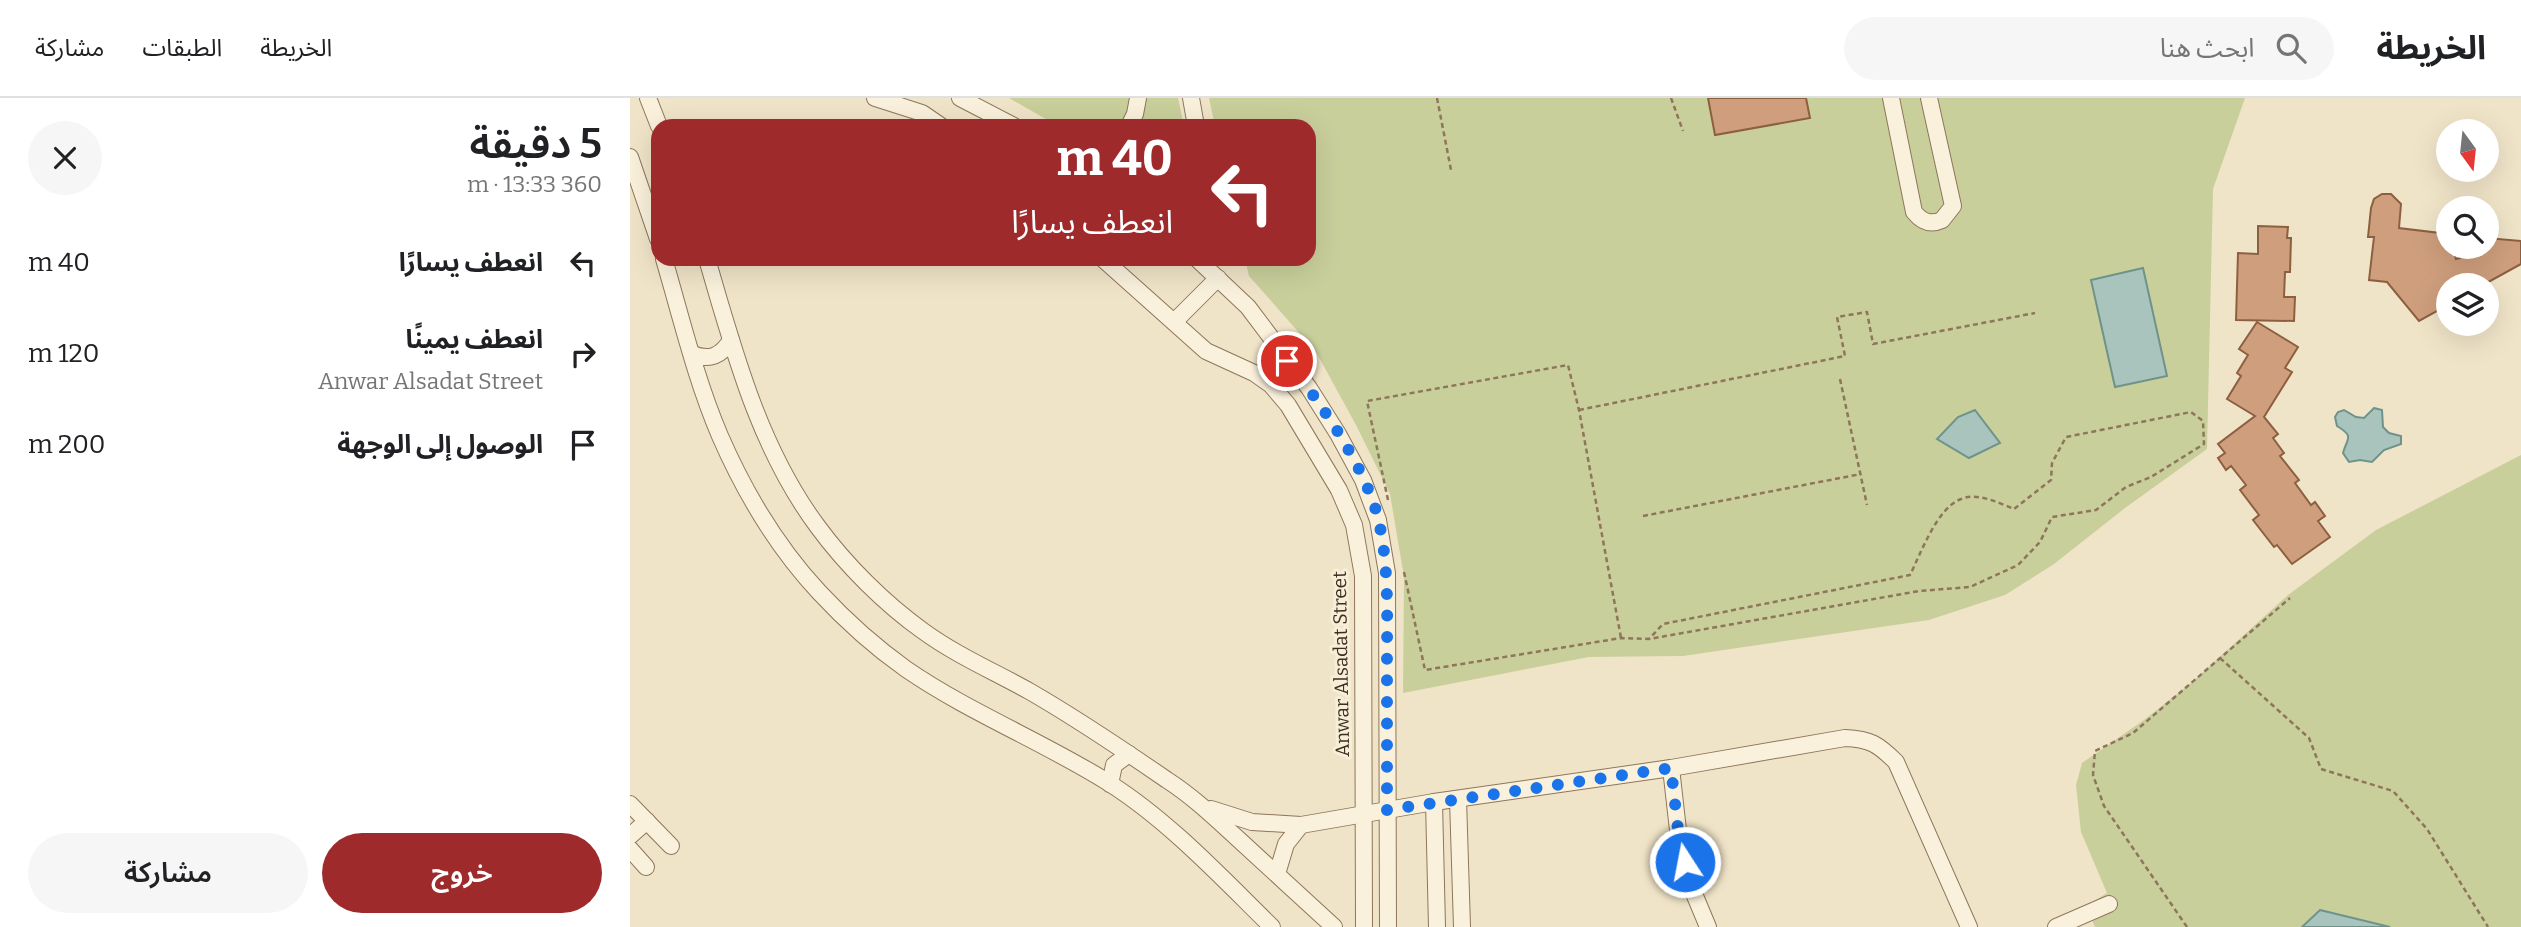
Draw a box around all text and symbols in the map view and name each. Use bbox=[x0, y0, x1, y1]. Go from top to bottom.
search box bbox=[1844, 17, 2334, 80]
text: الخريطة bbox=[2376, 28, 2486, 68]
icon: search bbox=[2272, 29, 2310, 67]
text: ابحث هنا bbox=[2160, 33, 2254, 64]
text: مشاركة bbox=[35, 34, 104, 62]
text: الطبقات bbox=[142, 34, 222, 62]
text: الخريطة bbox=[260, 34, 332, 62]
text: 5 دقيقة bbox=[469, 119, 602, 169]
north arrow bbox=[2436, 119, 2499, 182]
map controls bbox=[2436, 119, 2499, 336]
button: close bbox=[28, 121, 102, 195]
text: 40 m bbox=[1056, 129, 1173, 188]
icon: left bbox=[1197, 147, 1288, 238]
text: 360 m · 13:33 bbox=[467, 170, 602, 198]
button: search bbox=[2436, 196, 2499, 259]
text: انعطف يسارًا bbox=[1011, 203, 1173, 241]
icon: left bbox=[564, 244, 602, 282]
text: 40 m bbox=[28, 247, 90, 278]
text: انعطف يسارًا bbox=[399, 247, 543, 278]
button: layers bbox=[2436, 273, 2499, 336]
text: انعطف يمينًا bbox=[405, 324, 543, 355]
pin bbox=[1257, 331, 1317, 391]
icon: right bbox=[564, 335, 602, 373]
text: 120 m bbox=[28, 338, 99, 369]
icon: arrive bbox=[1268, 342, 1306, 380]
text: Anwar Alsadat Street bbox=[318, 367, 543, 395]
icon: arrive bbox=[564, 426, 602, 464]
text: 200 m bbox=[28, 429, 106, 460]
text: الوصول إلى الوجهة bbox=[337, 429, 543, 460]
street label: Anwar Alsadat Street bbox=[1328, 571, 1354, 757]
position arrow bbox=[1648, 825, 1722, 899]
button: مشاركة bbox=[28, 833, 308, 913]
button: خروج bbox=[322, 833, 602, 913]

